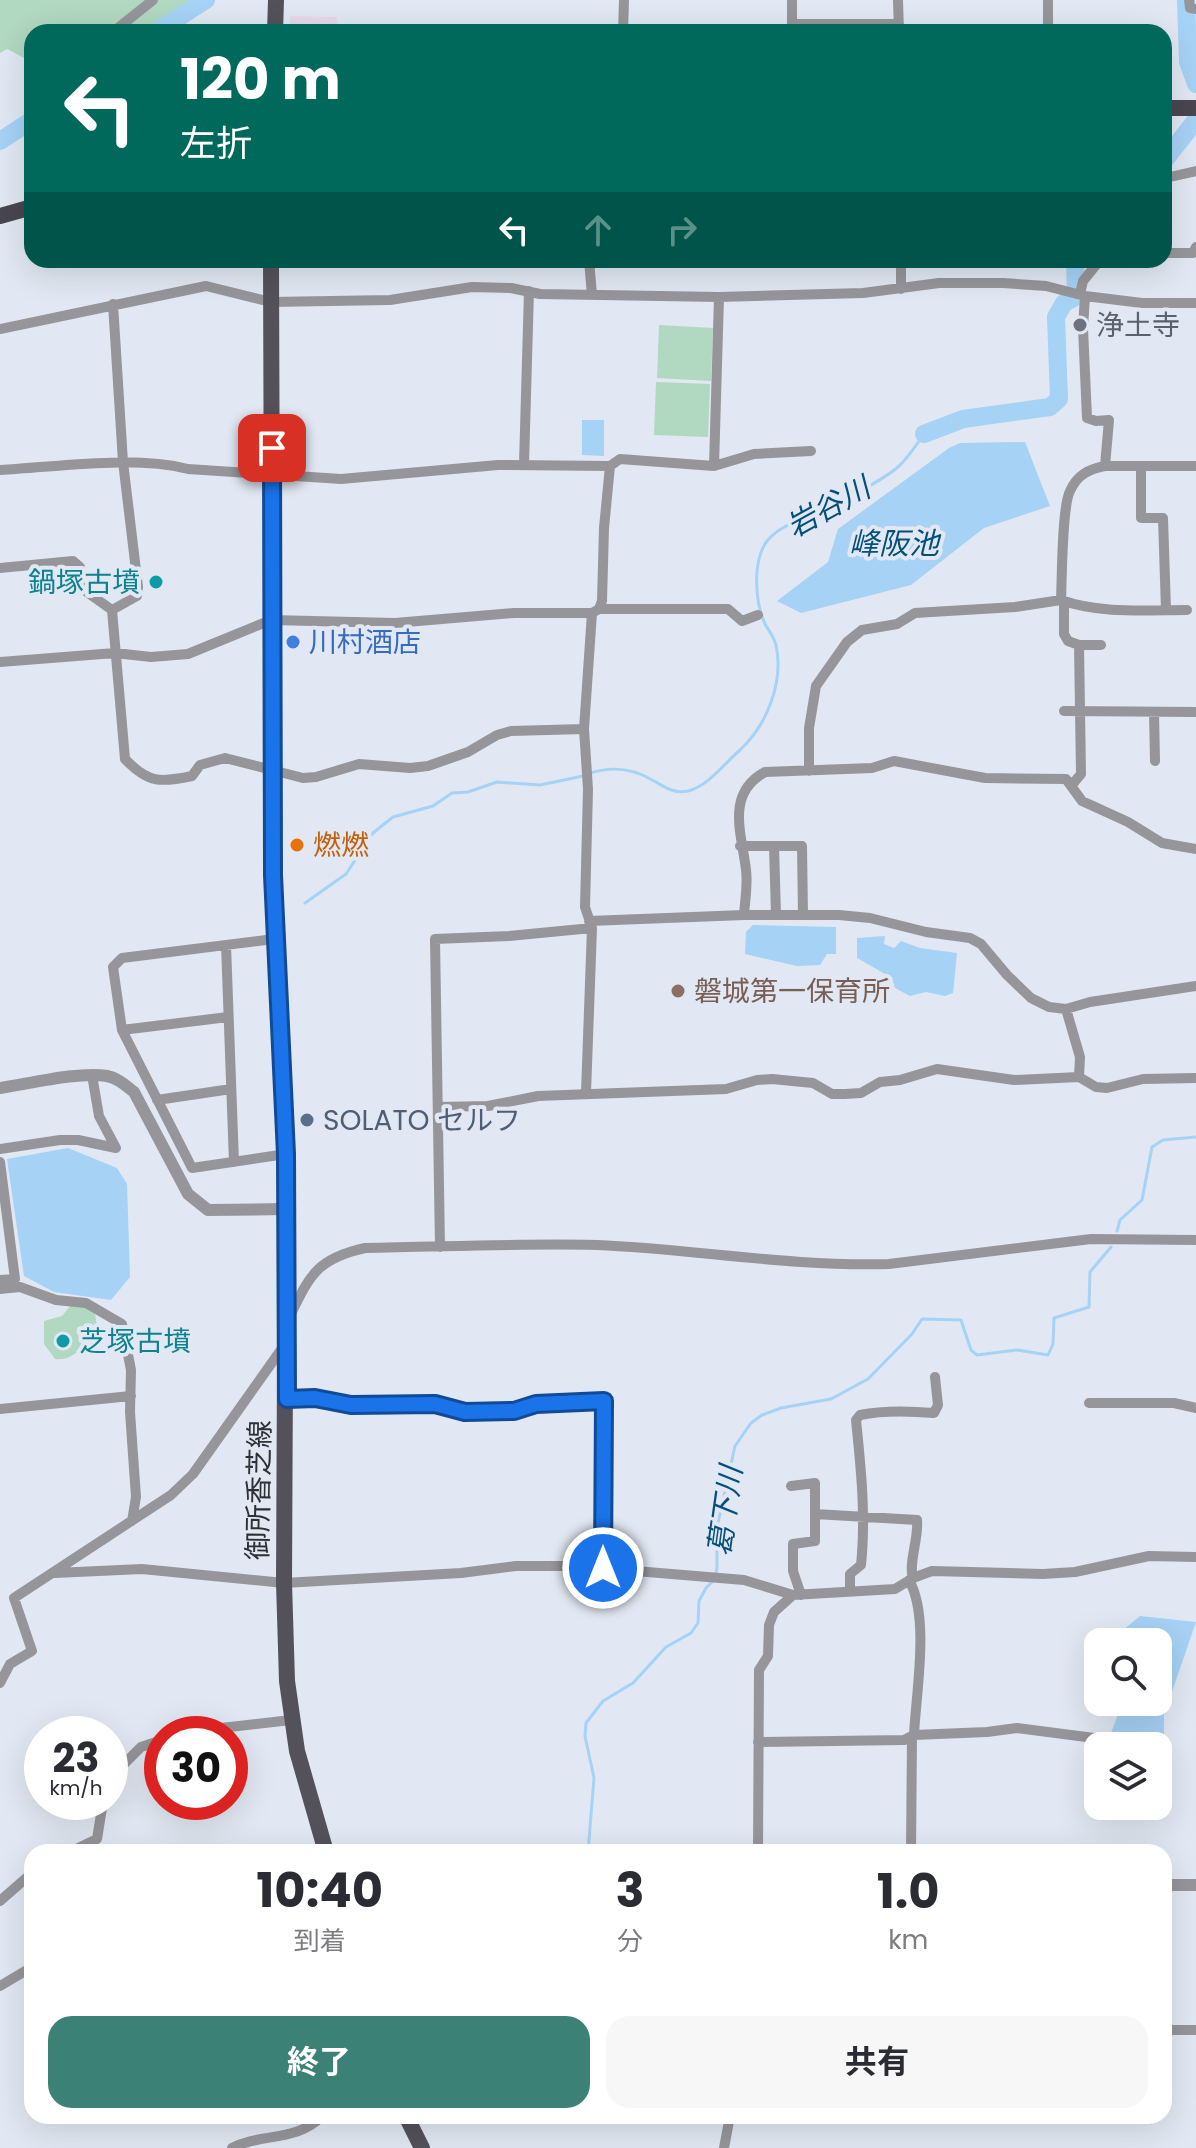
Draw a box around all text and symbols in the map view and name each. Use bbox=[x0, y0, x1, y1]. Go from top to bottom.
text: 120 m bbox=[180, 40, 341, 119]
icon: left bbox=[48, 56, 152, 160]
text: 左折 bbox=[180, 118, 252, 169]
icon: left bbox=[492, 208, 536, 252]
icon: ahead bbox=[576, 208, 620, 252]
icon: right bbox=[660, 208, 704, 252]
place label: 浄土寺 bbox=[1096, 306, 1180, 345]
marker: 浄土寺 bbox=[1071, 316, 1089, 334]
pin bbox=[238, 414, 306, 482]
icon: arrive bbox=[250, 426, 294, 470]
water label: 岩谷川 bbox=[778, 465, 880, 548]
water label: 峰阪池 bbox=[849, 522, 942, 565]
place label: 鍋塚古墳 bbox=[28, 563, 140, 602]
marker: 鍋塚古墳 bbox=[147, 573, 165, 591]
place label: 川村酒店 bbox=[309, 623, 421, 662]
marker: 川村酒店 bbox=[284, 633, 302, 651]
place label: 燃燃 bbox=[313, 826, 369, 865]
marker: 燃燃 bbox=[288, 836, 306, 854]
place label: 磐城第一保育所 bbox=[694, 972, 890, 1011]
marker: 磐城第一保育所 bbox=[669, 982, 687, 1000]
place label: SOLATO セルフ bbox=[323, 1101, 521, 1140]
marker: SOLATO セルフ bbox=[298, 1111, 316, 1129]
place label: 芝塚古墳 bbox=[79, 1322, 191, 1361]
marker: 芝塚古墳 bbox=[54, 1332, 72, 1350]
street label: 御所香芝線 bbox=[238, 1420, 280, 1560]
water label: 葛下川 bbox=[697, 1460, 753, 1559]
position arrow bbox=[561, 1526, 645, 1610]
map controls bbox=[1084, 1628, 1172, 1820]
button: search bbox=[1084, 1628, 1172, 1716]
speed limit sign: 30 bbox=[144, 1716, 248, 1820]
text: 23 bbox=[52, 1730, 100, 1786]
button: layers bbox=[1084, 1732, 1172, 1820]
text: km/h bbox=[49, 1774, 103, 1802]
text: 10:40 bbox=[256, 1857, 383, 1924]
text: 3 bbox=[615, 1857, 644, 1924]
text: 1.0 bbox=[877, 1858, 940, 1925]
text: km bbox=[888, 1922, 928, 1958]
text: 到着 bbox=[294, 1923, 346, 1959]
text: 分 bbox=[617, 1923, 643, 1959]
button: 終了 bbox=[48, 2016, 590, 2108]
button: 共有 bbox=[606, 2016, 1148, 2108]

